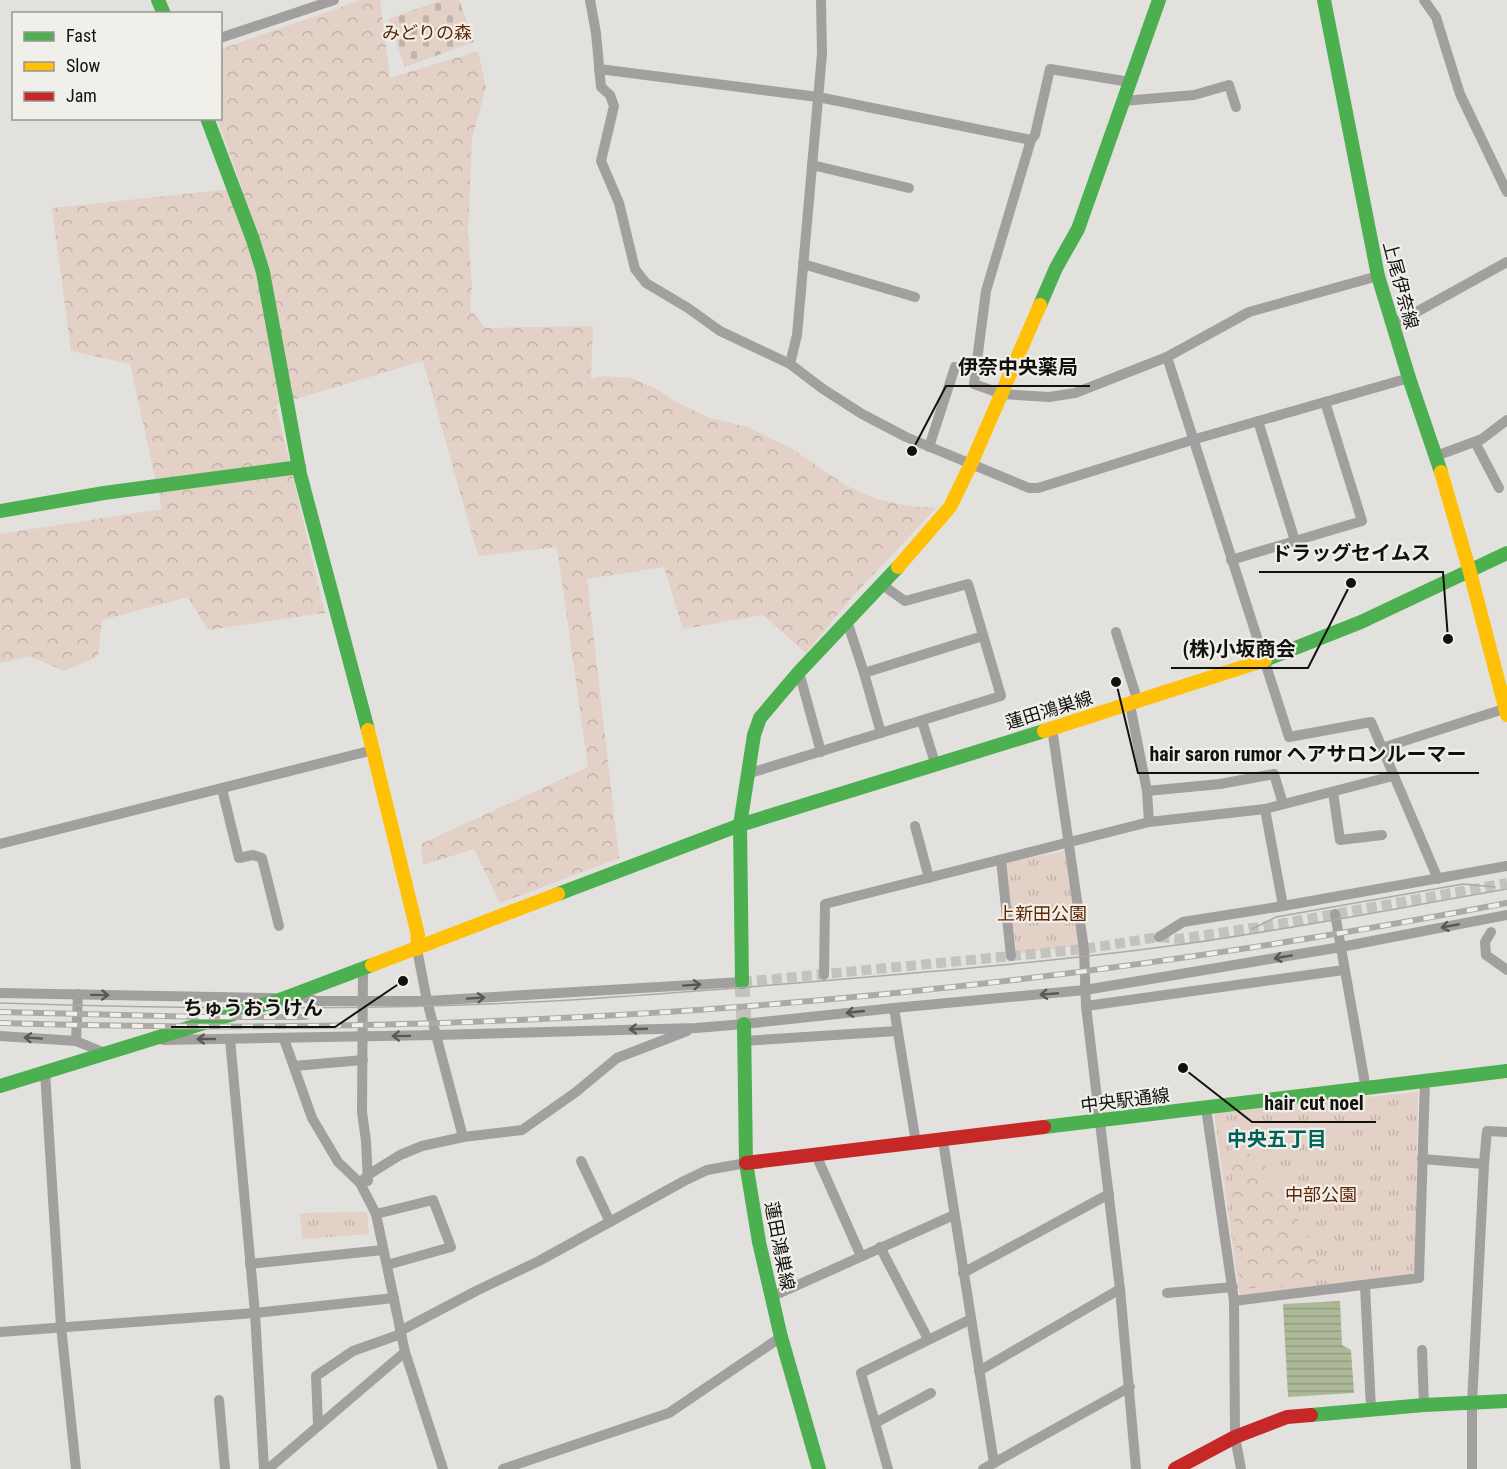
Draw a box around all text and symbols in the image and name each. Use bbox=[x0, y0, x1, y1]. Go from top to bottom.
legend bbox=[12, 12, 222, 120]
park label: みどりの森 bbox=[382, 22, 472, 43]
text: Fast bbox=[66, 25, 97, 46]
text: Slow bbox=[66, 55, 101, 76]
text: Jam bbox=[66, 85, 97, 106]
street label: 上尾伊奈線 bbox=[1379, 239, 1423, 331]
callout: 伊奈中央薬局 bbox=[946, 348, 1090, 386]
text: 伊奈中央薬局 bbox=[958, 355, 1078, 379]
callout: ドラッグセイムス bbox=[1259, 534, 1443, 572]
text: ドラッグセイムス bbox=[1271, 541, 1431, 565]
callout: (株)小坂商会 bbox=[1171, 630, 1308, 668]
text: (株)小坂商会 bbox=[1183, 637, 1295, 661]
street label: 蓮田鴻巣線 bbox=[1003, 687, 1095, 733]
callout: hair saron rumor ヘアサロンルーマー bbox=[1138, 735, 1479, 773]
text: hair saron rumor ヘアサロンルーマー bbox=[1149, 742, 1467, 766]
park label: 上新田公園 bbox=[997, 903, 1087, 924]
one-way arrow bbox=[1440, 921, 1460, 932]
one-way arrow bbox=[1274, 951, 1293, 962]
one-way arrow bbox=[681, 979, 701, 990]
one-way arrow bbox=[90, 989, 110, 1001]
callout: ちゅうおうけん bbox=[171, 989, 335, 1027]
one-way arrow bbox=[1040, 989, 1059, 1000]
one-way arrow bbox=[466, 992, 486, 1003]
text: ちゅうおうけん bbox=[183, 996, 323, 1020]
one-way arrow bbox=[845, 1007, 865, 1018]
one-way arrow bbox=[628, 1024, 648, 1035]
one-way arrow bbox=[391, 1030, 411, 1041]
one-way arrow bbox=[23, 1032, 43, 1043]
one-way arrow bbox=[196, 1034, 216, 1045]
street label: 中央駅通線 bbox=[1079, 1084, 1171, 1116]
callout: hair cut noel bbox=[1252, 1084, 1376, 1122]
text: hair cut noel bbox=[1264, 1091, 1364, 1115]
district label: 中央五丁目 bbox=[1227, 1127, 1327, 1151]
park label: 中部公園 bbox=[1285, 1184, 1357, 1205]
street label: 蓮田鴻巣線 bbox=[761, 1200, 799, 1292]

